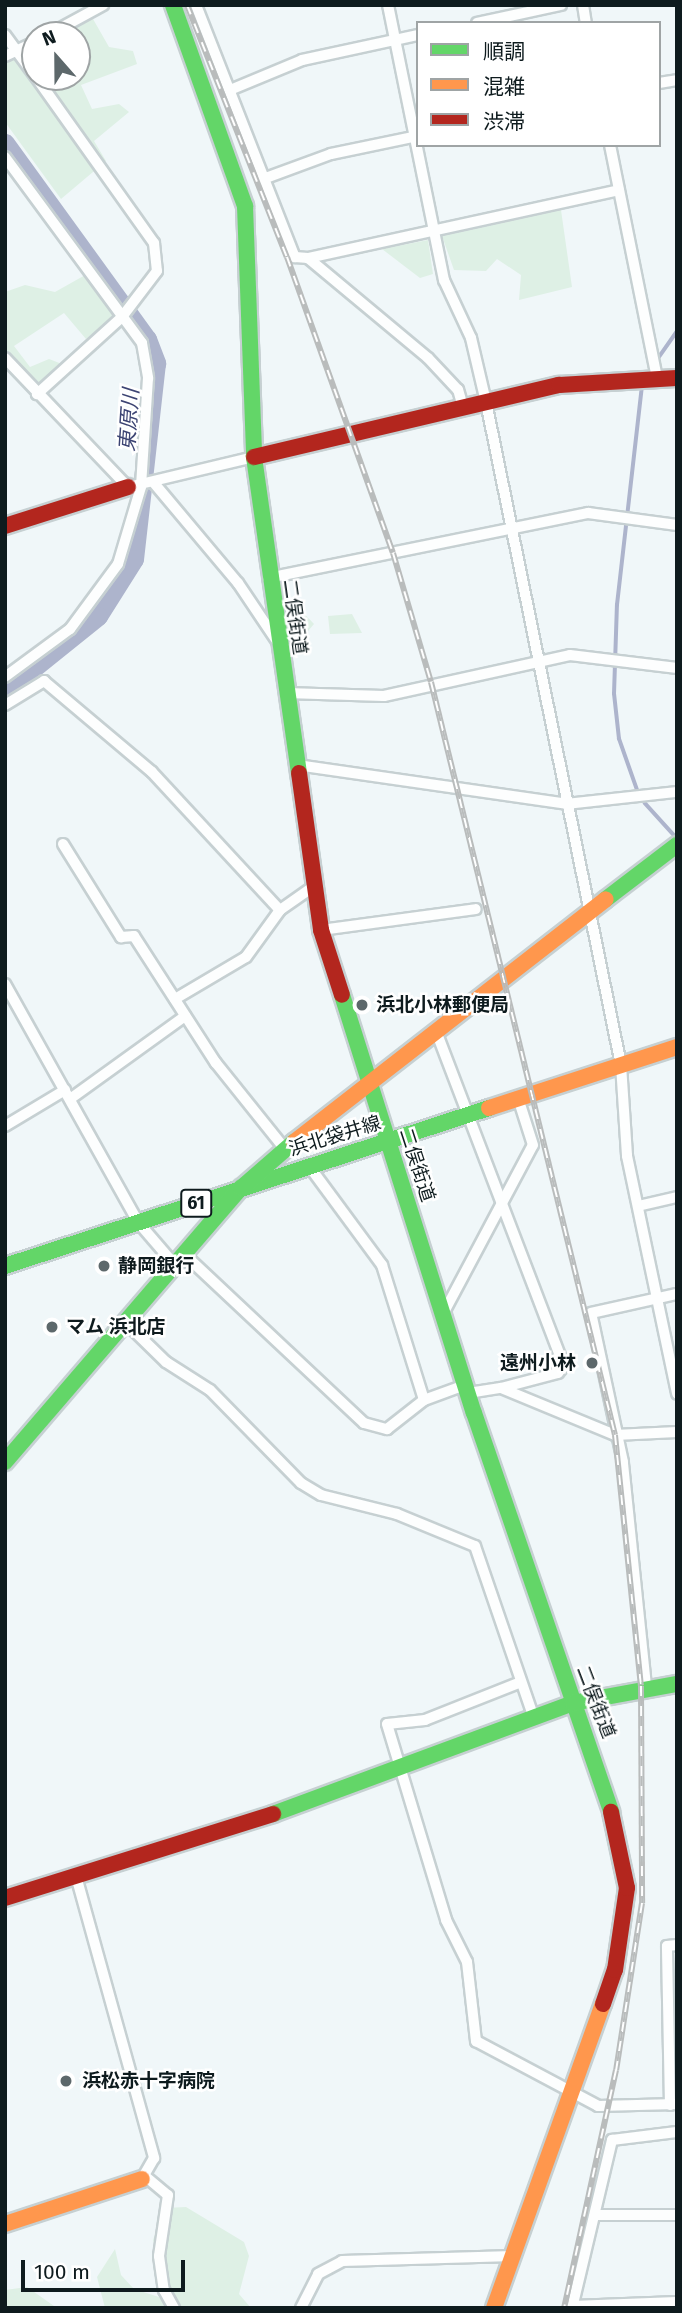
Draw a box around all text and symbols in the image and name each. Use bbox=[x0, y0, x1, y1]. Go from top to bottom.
north arrow bbox=[21, 21, 91, 91]
legend bbox=[416, 21, 661, 147]
text: N bbox=[39, 25, 59, 51]
text: 順調 bbox=[483, 39, 525, 65]
text: 混雑 bbox=[483, 74, 525, 100]
text: 渋滞 bbox=[483, 109, 525, 135]
water label: 東原川 bbox=[114, 388, 144, 452]
street label: 二俣街道 bbox=[278, 578, 312, 656]
place label: 浜北小林郵便局 bbox=[376, 994, 509, 1016]
marker: 浜北小林郵便局 bbox=[354, 997, 370, 1013]
street label: 浜北袋井線 bbox=[286, 1111, 384, 1161]
street label: 二俣街道 bbox=[394, 1125, 440, 1205]
road number: 61 bbox=[180, 1188, 212, 1218]
place label: 静岡銀行 bbox=[118, 1255, 194, 1277]
marker: 静岡銀行 bbox=[96, 1258, 112, 1274]
place label: マム 浜北店 bbox=[66, 1316, 166, 1338]
marker: マム 浜北店 bbox=[44, 1319, 60, 1335]
place label: 遠州小林 bbox=[500, 1352, 576, 1374]
marker: 遠州小林 bbox=[582, 1353, 602, 1373]
street label: 二俣街道 bbox=[572, 1662, 620, 1742]
place label: 浜松赤十字病院 bbox=[82, 2070, 215, 2092]
marker: 浜松赤十字病院 bbox=[56, 2071, 76, 2091]
scale bar bbox=[24, 2246, 189, 2290]
text: 100 m bbox=[34, 2259, 90, 2285]

